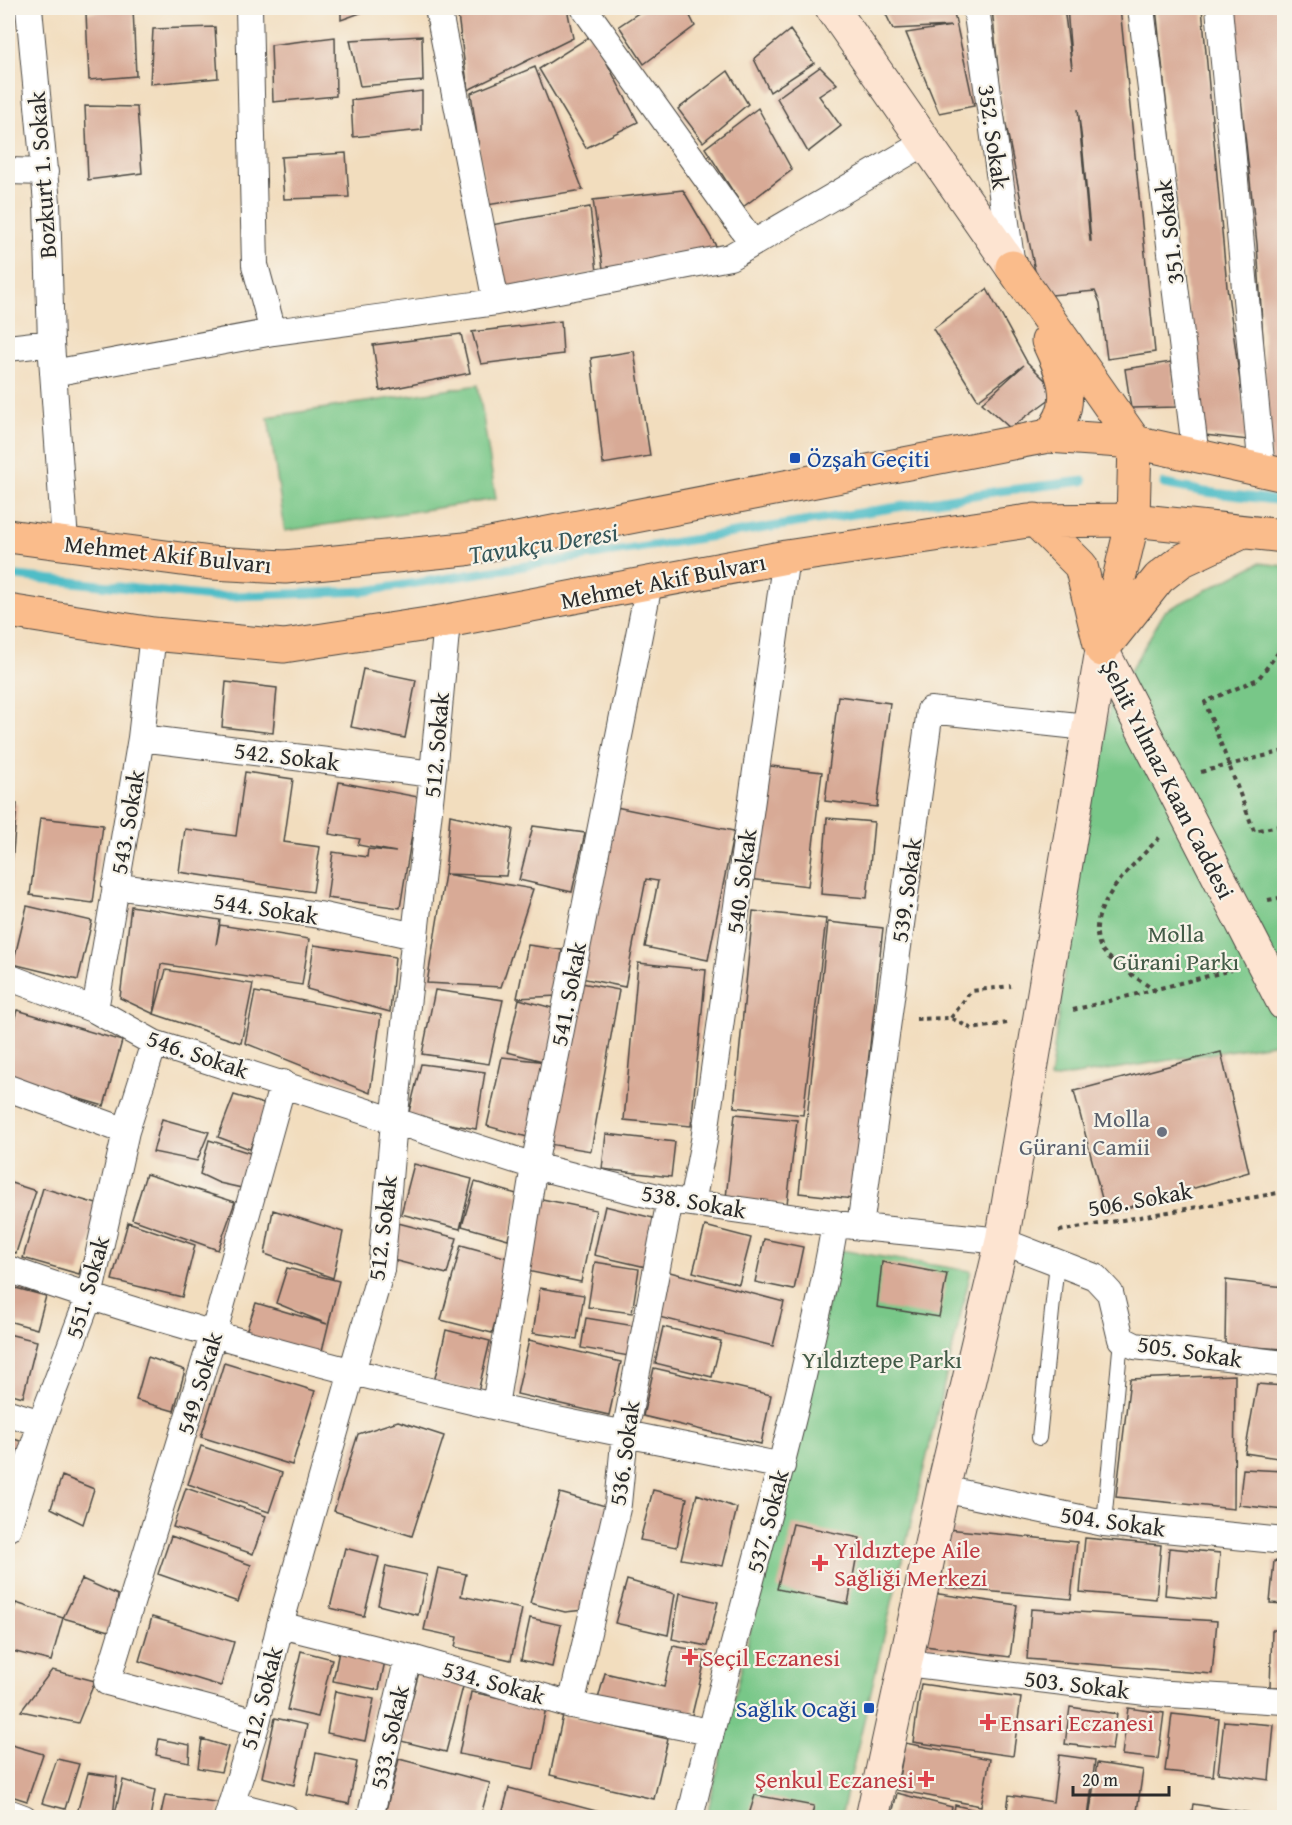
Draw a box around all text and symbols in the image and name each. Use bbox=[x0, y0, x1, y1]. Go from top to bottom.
street label: 352. Sokak bbox=[969, 82, 1019, 192]
street label: Bozkurt 1. Sokak bbox=[19, 89, 65, 260]
street label: 351. Sokak bbox=[1145, 177, 1193, 286]
place label: Özşah Geçiti bbox=[807, 441, 930, 476]
marker: Özşah Geçiti bbox=[788, 451, 802, 465]
water label: Tavukçu Deresi bbox=[465, 512, 621, 574]
street label: Mehmet Akif Bulvarı bbox=[63, 526, 274, 582]
street label: Mehmet Akif Bulvarı bbox=[557, 544, 769, 618]
street label: Şehit Yılmaz Kaan Caddesi bbox=[1092, 653, 1244, 905]
street label: 512. Sokak bbox=[414, 690, 458, 799]
street label: 542. Sokak bbox=[233, 732, 342, 780]
street label: 543. Sokak bbox=[101, 766, 154, 877]
street label: 540. Sokak bbox=[716, 826, 766, 936]
street label: 539. Sokak bbox=[881, 835, 931, 945]
street label: 544. Sokak bbox=[211, 882, 322, 934]
park label: Molla Gürani Parkı bbox=[1113, 916, 1240, 979]
street label: 541. Sokak bbox=[541, 938, 595, 1049]
street label: 546. Sokak bbox=[142, 1020, 254, 1088]
place label: Molla Gürani Camii bbox=[1019, 1101, 1151, 1164]
marker: Molla Gürani Camii bbox=[1155, 1125, 1169, 1139]
street label: 506. Sokak bbox=[1085, 1172, 1196, 1225]
street label: 512. Sokak bbox=[358, 1173, 406, 1282]
street label: 538. Sokak bbox=[639, 1175, 750, 1228]
street label: 551. Sokak bbox=[56, 1231, 119, 1343]
street label: 505. Sokak bbox=[1135, 1325, 1246, 1377]
street label: 549. Sokak bbox=[167, 1327, 231, 1439]
park label: Yıldıztepe Parkı bbox=[802, 1342, 962, 1377]
street label: 536. Sokak bbox=[599, 1398, 649, 1508]
street label: 537. Sokak bbox=[736, 1465, 798, 1576]
street label: 504. Sokak bbox=[1058, 1496, 1168, 1546]
place label: Yıldıztepe Aile Sağliği Merkezi bbox=[834, 1532, 988, 1595]
marker: Yıldıztepe Aile Sağliği Merkezi bbox=[811, 1554, 829, 1572]
place label: Seçil Eczanesi bbox=[702, 1640, 840, 1675]
street label: 512. Sokak bbox=[230, 1642, 292, 1753]
marker: Seçil Eczanesi bbox=[683, 1650, 697, 1664]
street label: 534. Sokak bbox=[438, 1651, 550, 1714]
street label: 503. Sokak bbox=[1023, 1660, 1132, 1708]
street label: 533. Sokak bbox=[360, 1681, 418, 1792]
place label: Sağlık Ocaği bbox=[736, 1691, 857, 1726]
marker: Sağlık Ocaği bbox=[862, 1701, 876, 1715]
place label: Ensari Eczanesi bbox=[1000, 1705, 1154, 1740]
marker: Ensari Eczanesi bbox=[981, 1715, 995, 1729]
scale bar bbox=[1073, 1759, 1169, 1797]
place label: Şenkul Eczanesi bbox=[755, 1762, 914, 1797]
text: 20 m bbox=[1082, 1766, 1118, 1793]
marker: Şenkul Eczanesi bbox=[919, 1772, 933, 1786]

